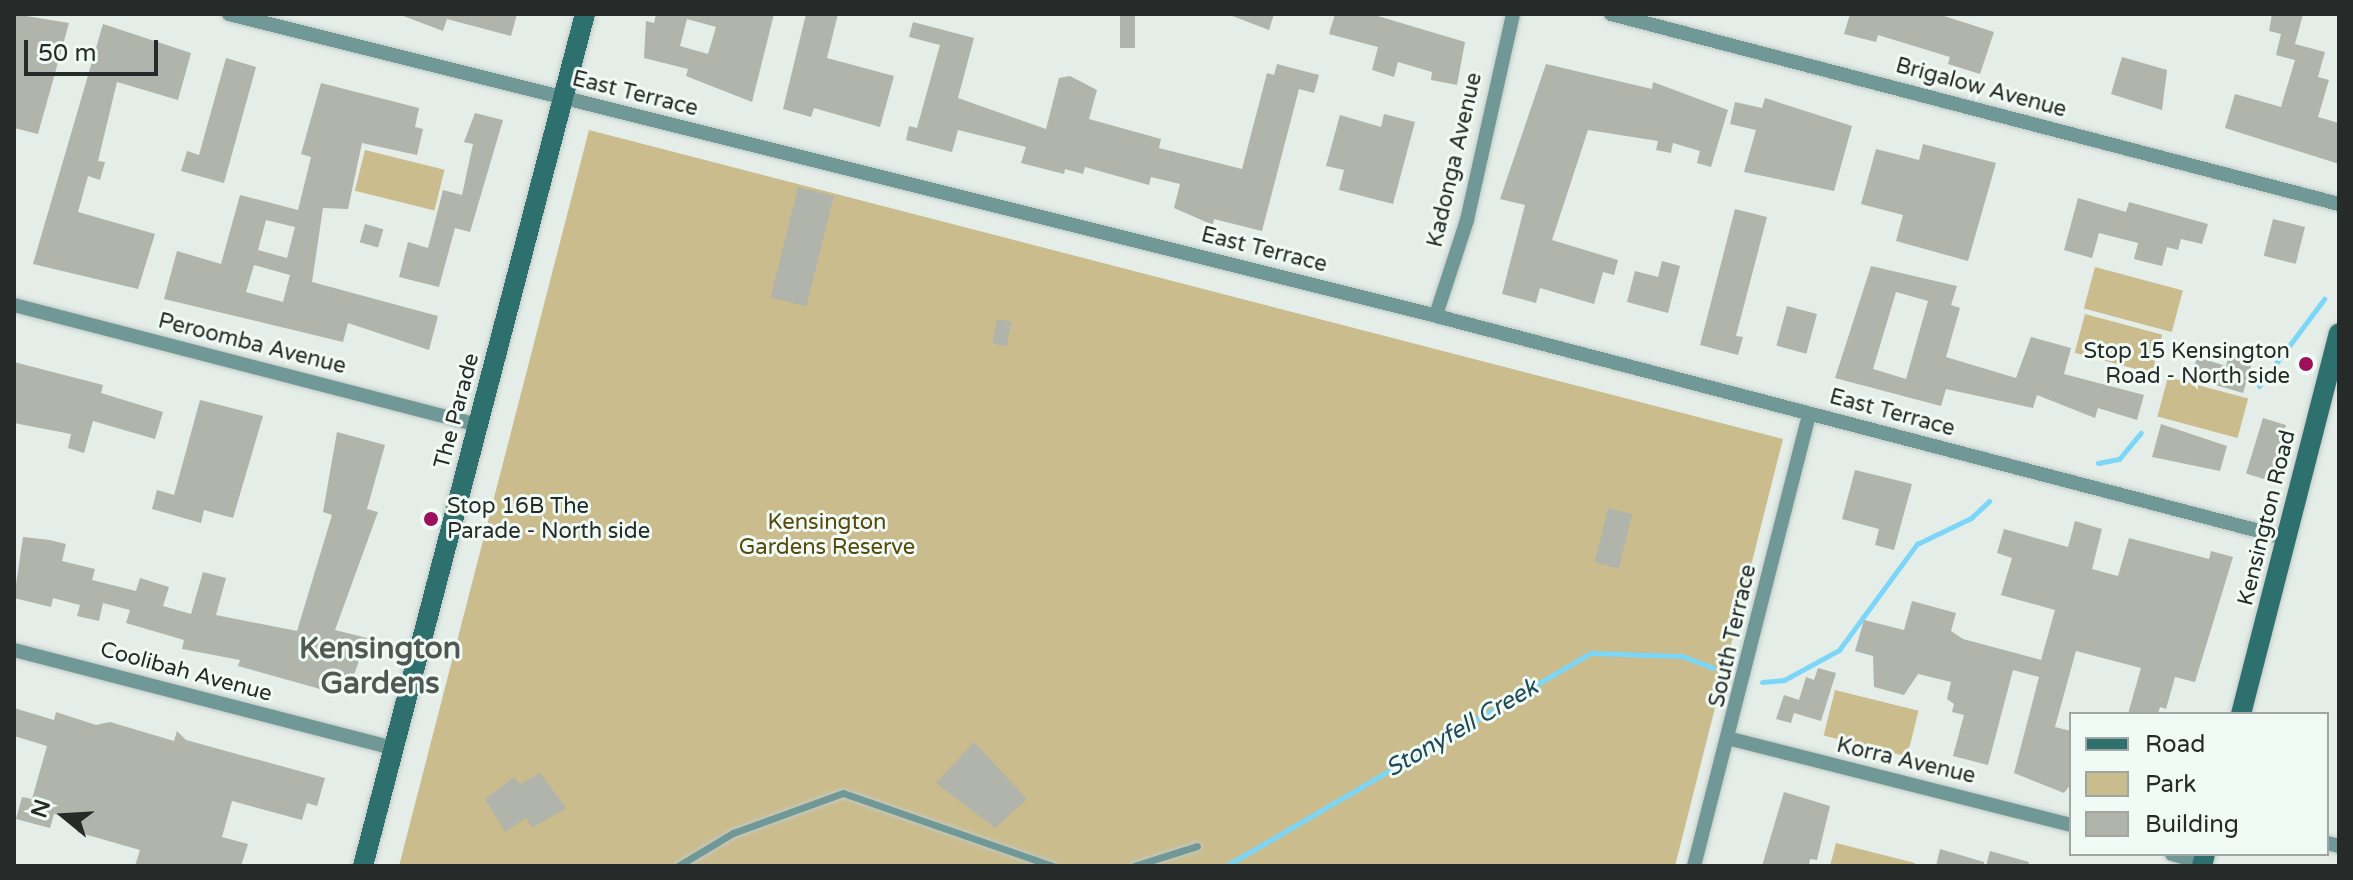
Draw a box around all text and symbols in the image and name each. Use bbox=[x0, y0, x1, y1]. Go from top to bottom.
scale bar bbox=[28, 24, 162, 74]
text: 50 m bbox=[38, 39, 96, 68]
street label: Brigalow Avenue bbox=[1893, 52, 2069, 124]
street label: East Terrace bbox=[569, 66, 701, 122]
street label: Kadonga Avenue bbox=[1422, 70, 1488, 250]
street label: East Terrace bbox=[1198, 222, 1330, 278]
street label: Peroomba Avenue bbox=[155, 308, 349, 380]
place label: Stop 15 Kensington Road - North side bbox=[2083, 338, 2290, 390]
street label: The Parade bbox=[429, 350, 485, 472]
marker: Stop 15 Kensington Road - North side bbox=[2297, 355, 2315, 373]
street label: East Terrace bbox=[1826, 384, 1958, 442]
street label: Kensington Road bbox=[2232, 428, 2302, 608]
place label: Stop 16B The Parade - North side bbox=[447, 493, 650, 544]
park label: Kensington Gardens Reserve bbox=[739, 509, 915, 560]
marker: Stop 16B The Parade - North side bbox=[422, 510, 440, 528]
street label: South Terrace bbox=[1704, 562, 1762, 710]
district label: Kensington Gardens bbox=[299, 631, 461, 702]
street label: Coolibah Avenue bbox=[97, 636, 275, 708]
water label: Stonyfell Creek bbox=[1381, 673, 1543, 783]
legend bbox=[2069, 712, 2329, 856]
text: Road bbox=[2145, 730, 2205, 759]
street label: Korra Avenue bbox=[1834, 732, 1978, 790]
text: Park bbox=[2145, 770, 2196, 799]
north arrow bbox=[24, 776, 104, 856]
text: N bbox=[26, 796, 56, 821]
text: Building bbox=[2145, 810, 2239, 839]

